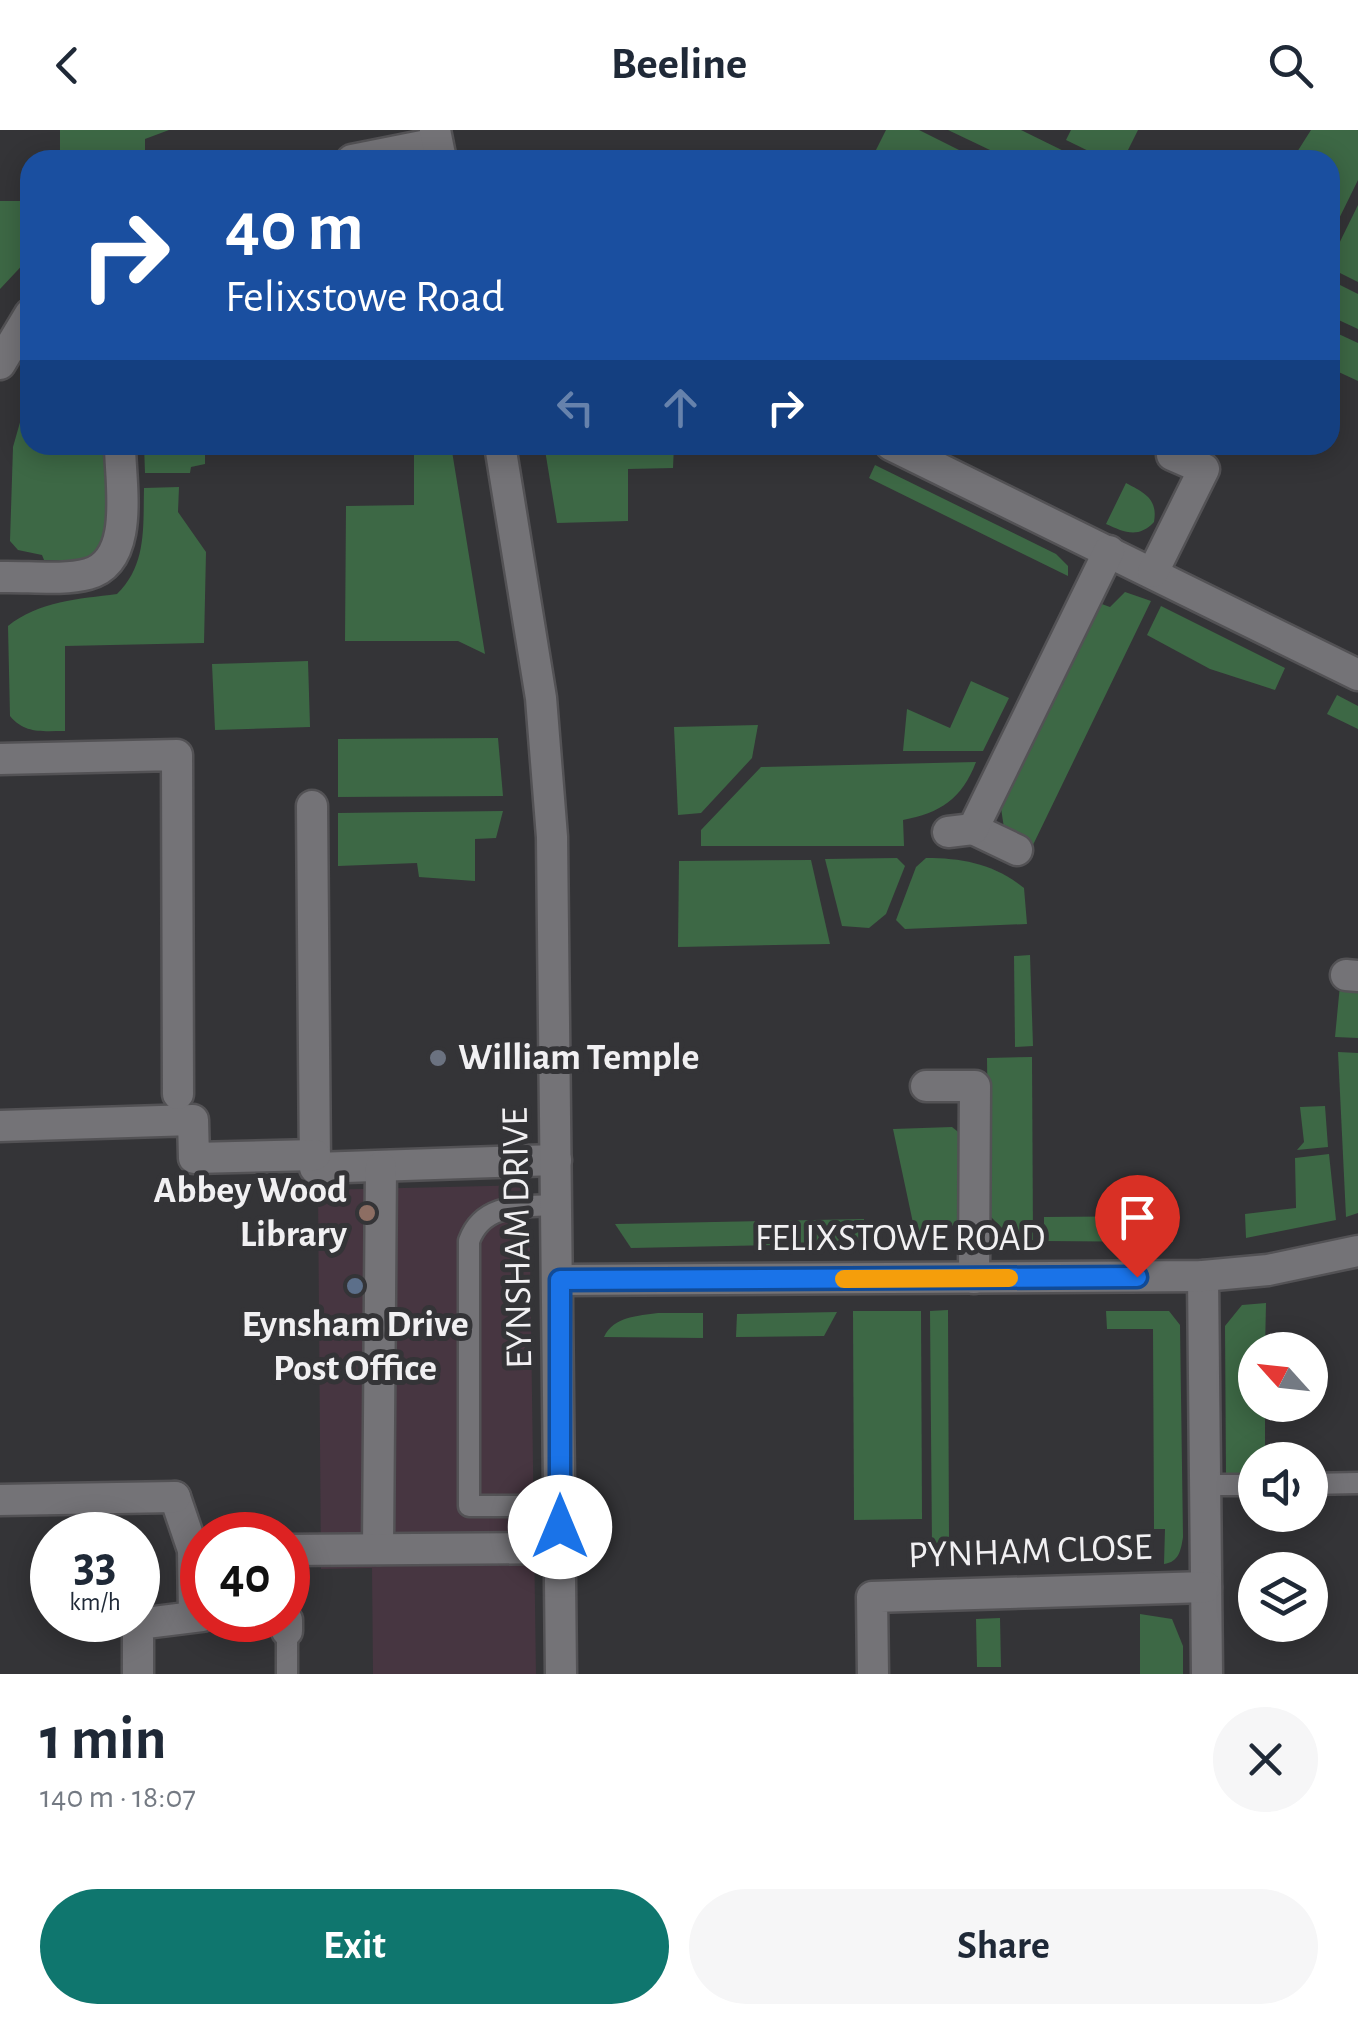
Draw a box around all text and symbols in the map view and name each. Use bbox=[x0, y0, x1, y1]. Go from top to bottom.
icon: back bbox=[40, 38, 95, 93]
icon: search bbox=[1263, 38, 1318, 93]
text: Beeline bbox=[611, 42, 747, 87]
icon: right bbox=[60, 190, 190, 320]
text: 40 m bbox=[225, 193, 364, 263]
text: Felixstowe Road bbox=[225, 275, 504, 320]
icon: left bbox=[548, 380, 603, 435]
icon: ahead bbox=[653, 380, 708, 435]
icon: right bbox=[758, 380, 813, 435]
place label: William Temple bbox=[458, 1039, 700, 1077]
marker: William Temple bbox=[427, 1047, 449, 1069]
street label: EYNSHAM DRIVE bbox=[497, 1107, 539, 1369]
place label: Abbey Wood Library bbox=[153, 1172, 347, 1254]
pin bbox=[1095, 1175, 1180, 1278]
icon: arrive bbox=[1110, 1190, 1165, 1245]
marker: Abbey Wood Library bbox=[356, 1202, 378, 1224]
street label: FELIXSTOWE ROAD bbox=[755, 1220, 1045, 1258]
marker: Eynsham Drive Post Office bbox=[344, 1275, 366, 1297]
place label: Eynsham Drive Post Office bbox=[241, 1306, 469, 1388]
north arrow bbox=[1238, 1332, 1328, 1422]
map controls bbox=[1238, 1332, 1328, 1642]
button: sound bbox=[1238, 1442, 1328, 1532]
position arrow bbox=[508, 1475, 612, 1579]
speed limit sign: 40 bbox=[180, 1512, 310, 1642]
street label: PYNHAM CLOSE bbox=[907, 1529, 1153, 1575]
text: 33 bbox=[73, 1540, 117, 1590]
button: layers bbox=[1238, 1552, 1328, 1642]
text: km/h bbox=[69, 1590, 121, 1615]
button: close bbox=[1213, 1707, 1318, 1812]
text: 1 min bbox=[40, 1710, 166, 1770]
text: 140 m · 18:07 bbox=[40, 1781, 196, 1813]
button: Exit bbox=[40, 1889, 669, 2004]
button: Share bbox=[689, 1889, 1318, 2004]

